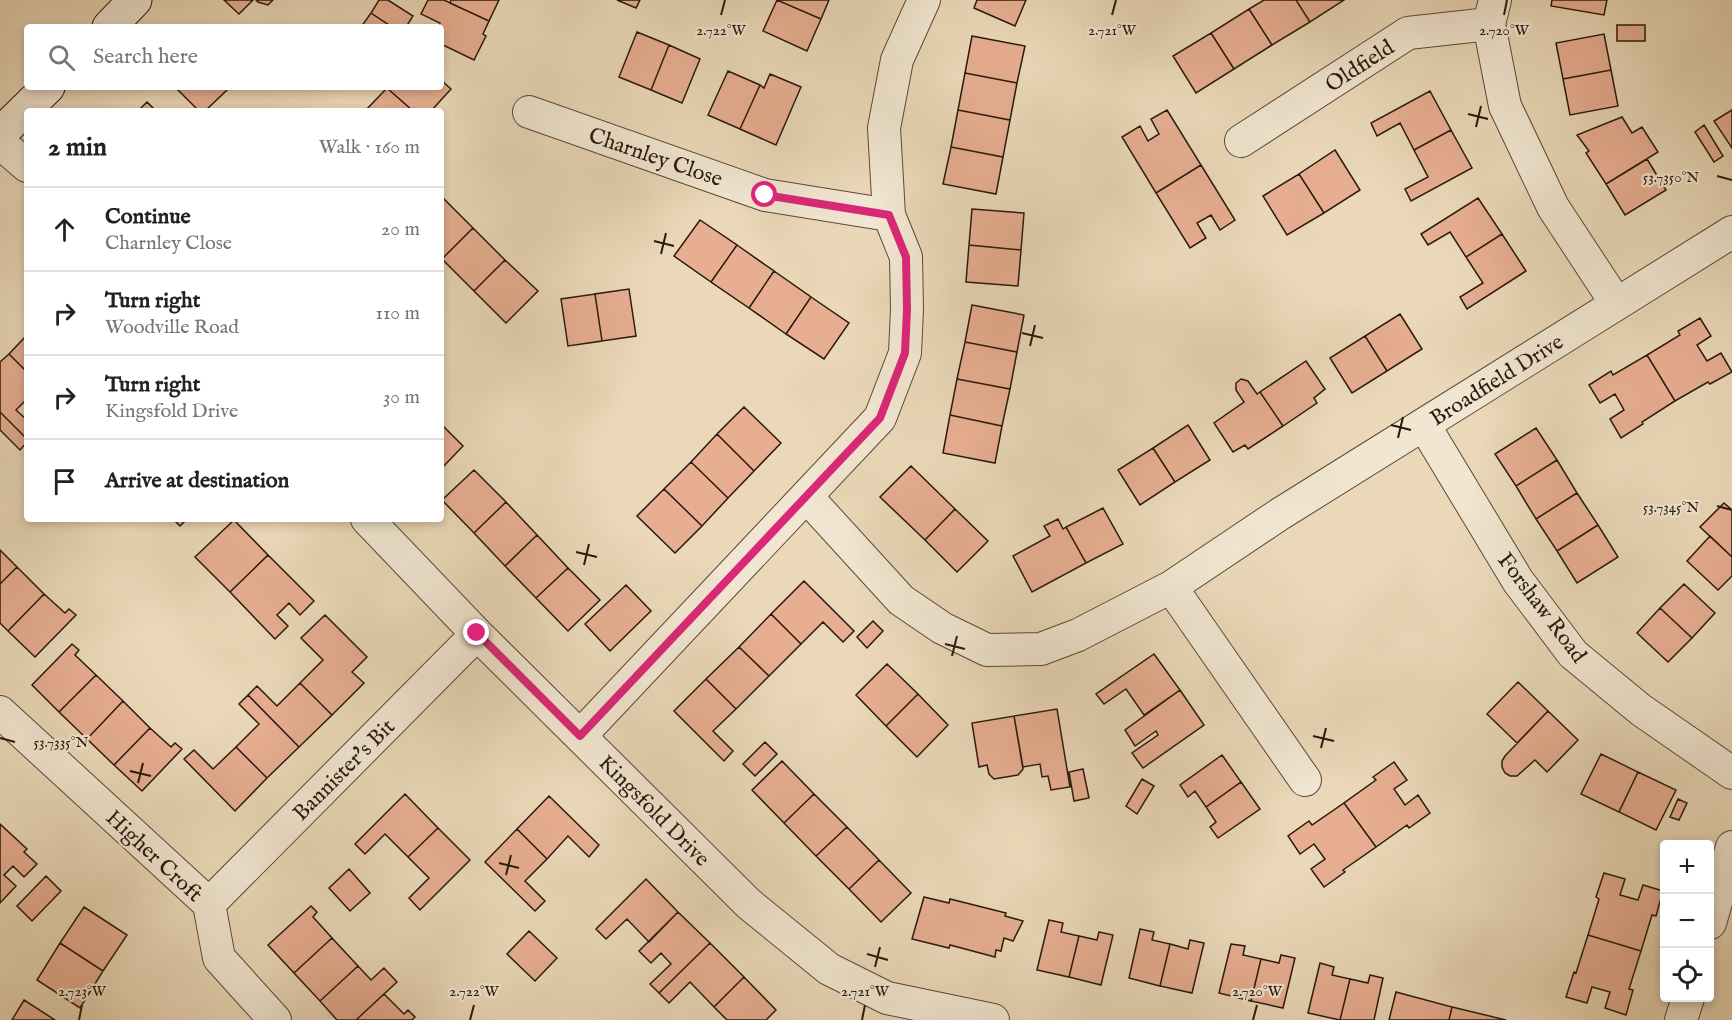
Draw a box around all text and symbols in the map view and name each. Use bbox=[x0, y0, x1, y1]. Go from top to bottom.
text: 2.722°W bbox=[696, 21, 746, 40]
text: 2.721°W bbox=[1088, 21, 1137, 40]
text: 2.720°W bbox=[1479, 21, 1530, 40]
search box bbox=[24, 24, 444, 90]
street label: Oldfield bbox=[1320, 34, 1400, 99]
icon: search bbox=[45, 41, 78, 74]
text: Search here bbox=[93, 43, 198, 71]
street label: Charnley Close bbox=[585, 122, 726, 194]
text: 2 min bbox=[48, 131, 107, 164]
text: Walk · 160 m bbox=[319, 135, 420, 160]
text: 53.7350°N bbox=[1643, 168, 1699, 187]
route start bbox=[751, 181, 777, 207]
text: Continue bbox=[105, 203, 191, 231]
icon: ahead bbox=[48, 213, 81, 246]
text: 20 m bbox=[381, 217, 420, 242]
text: Charnley Close bbox=[105, 231, 232, 256]
text: Turn right bbox=[105, 287, 200, 315]
icon: right bbox=[48, 297, 81, 330]
text: 110 m bbox=[376, 301, 420, 326]
text: Woodville Road bbox=[105, 315, 239, 340]
street label: Broadfield Drive bbox=[1425, 328, 1569, 433]
text: Turn right bbox=[105, 371, 200, 399]
icon: right bbox=[48, 381, 81, 414]
text: 30 m bbox=[383, 385, 420, 410]
text: Kingsfold Drive bbox=[105, 399, 238, 424]
icon: arrive bbox=[48, 465, 81, 498]
text: Arrive at destination bbox=[105, 467, 289, 495]
text: 53.7345°N bbox=[1643, 498, 1699, 517]
street label: Forshaw Road bbox=[1491, 547, 1592, 669]
route end bbox=[463, 619, 489, 645]
street label: Bannister's Bit bbox=[287, 713, 402, 827]
text: 53.7335°N bbox=[34, 733, 88, 752]
street label: Kingsfold Drive bbox=[592, 750, 715, 873]
street label: Higher Croft bbox=[99, 804, 208, 909]
map controls bbox=[1660, 840, 1714, 1002]
button: + bbox=[1660, 840, 1714, 894]
button: − bbox=[1660, 894, 1714, 948]
button: locate bbox=[1660, 948, 1714, 1002]
text: 2.723°W bbox=[58, 982, 107, 1001]
text: 2.722°W bbox=[449, 982, 499, 1001]
text: 2.721°W bbox=[841, 982, 890, 1001]
text: 2.720°W bbox=[1232, 982, 1283, 1001]

